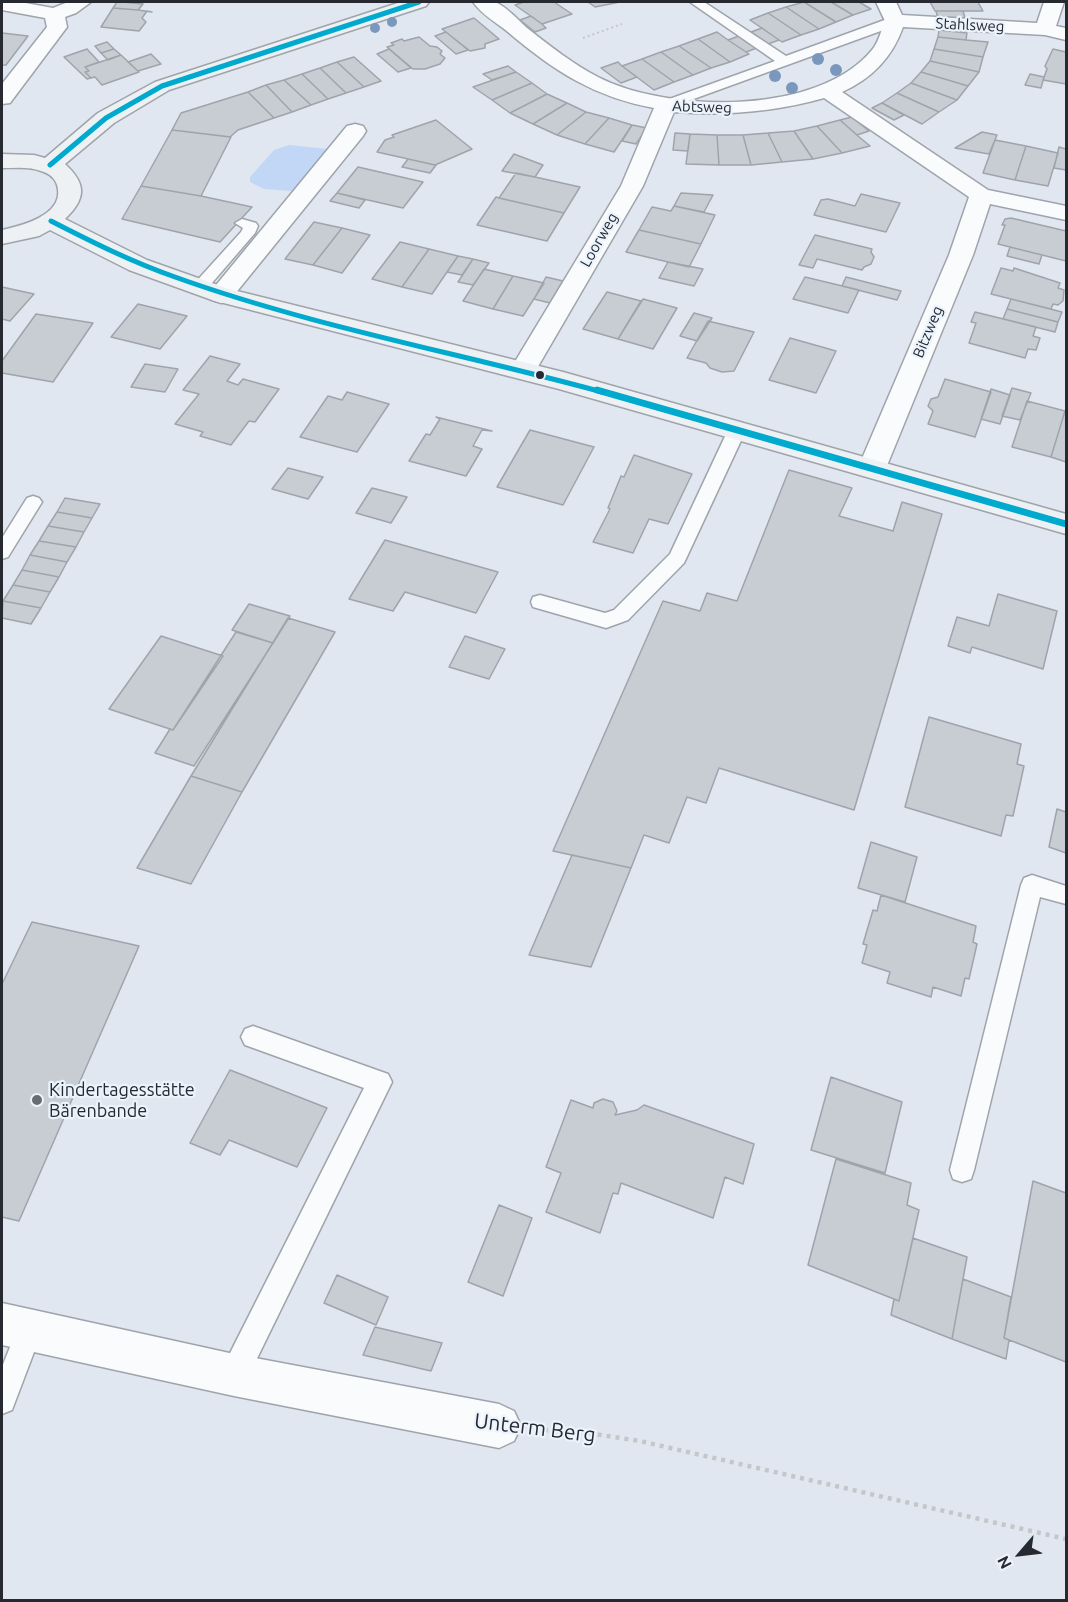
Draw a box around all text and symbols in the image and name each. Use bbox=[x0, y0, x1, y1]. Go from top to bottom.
street label: Stahlsweg bbox=[935, 14, 1005, 36]
street label: Abtsweg bbox=[672, 97, 732, 117]
street label: Loorweg bbox=[576, 210, 622, 270]
street label: Bitzweg bbox=[909, 303, 947, 361]
unlabelled marker bbox=[534, 369, 546, 381]
place label: Kindertagesstätte Bärenbande bbox=[49, 1079, 195, 1122]
marker: Kindertagesstätte Bärenbande bbox=[30, 1093, 44, 1107]
street label: Unterm Berg bbox=[473, 1408, 597, 1448]
north arrow bbox=[990, 1524, 1050, 1584]
text: N bbox=[993, 1553, 1015, 1572]

